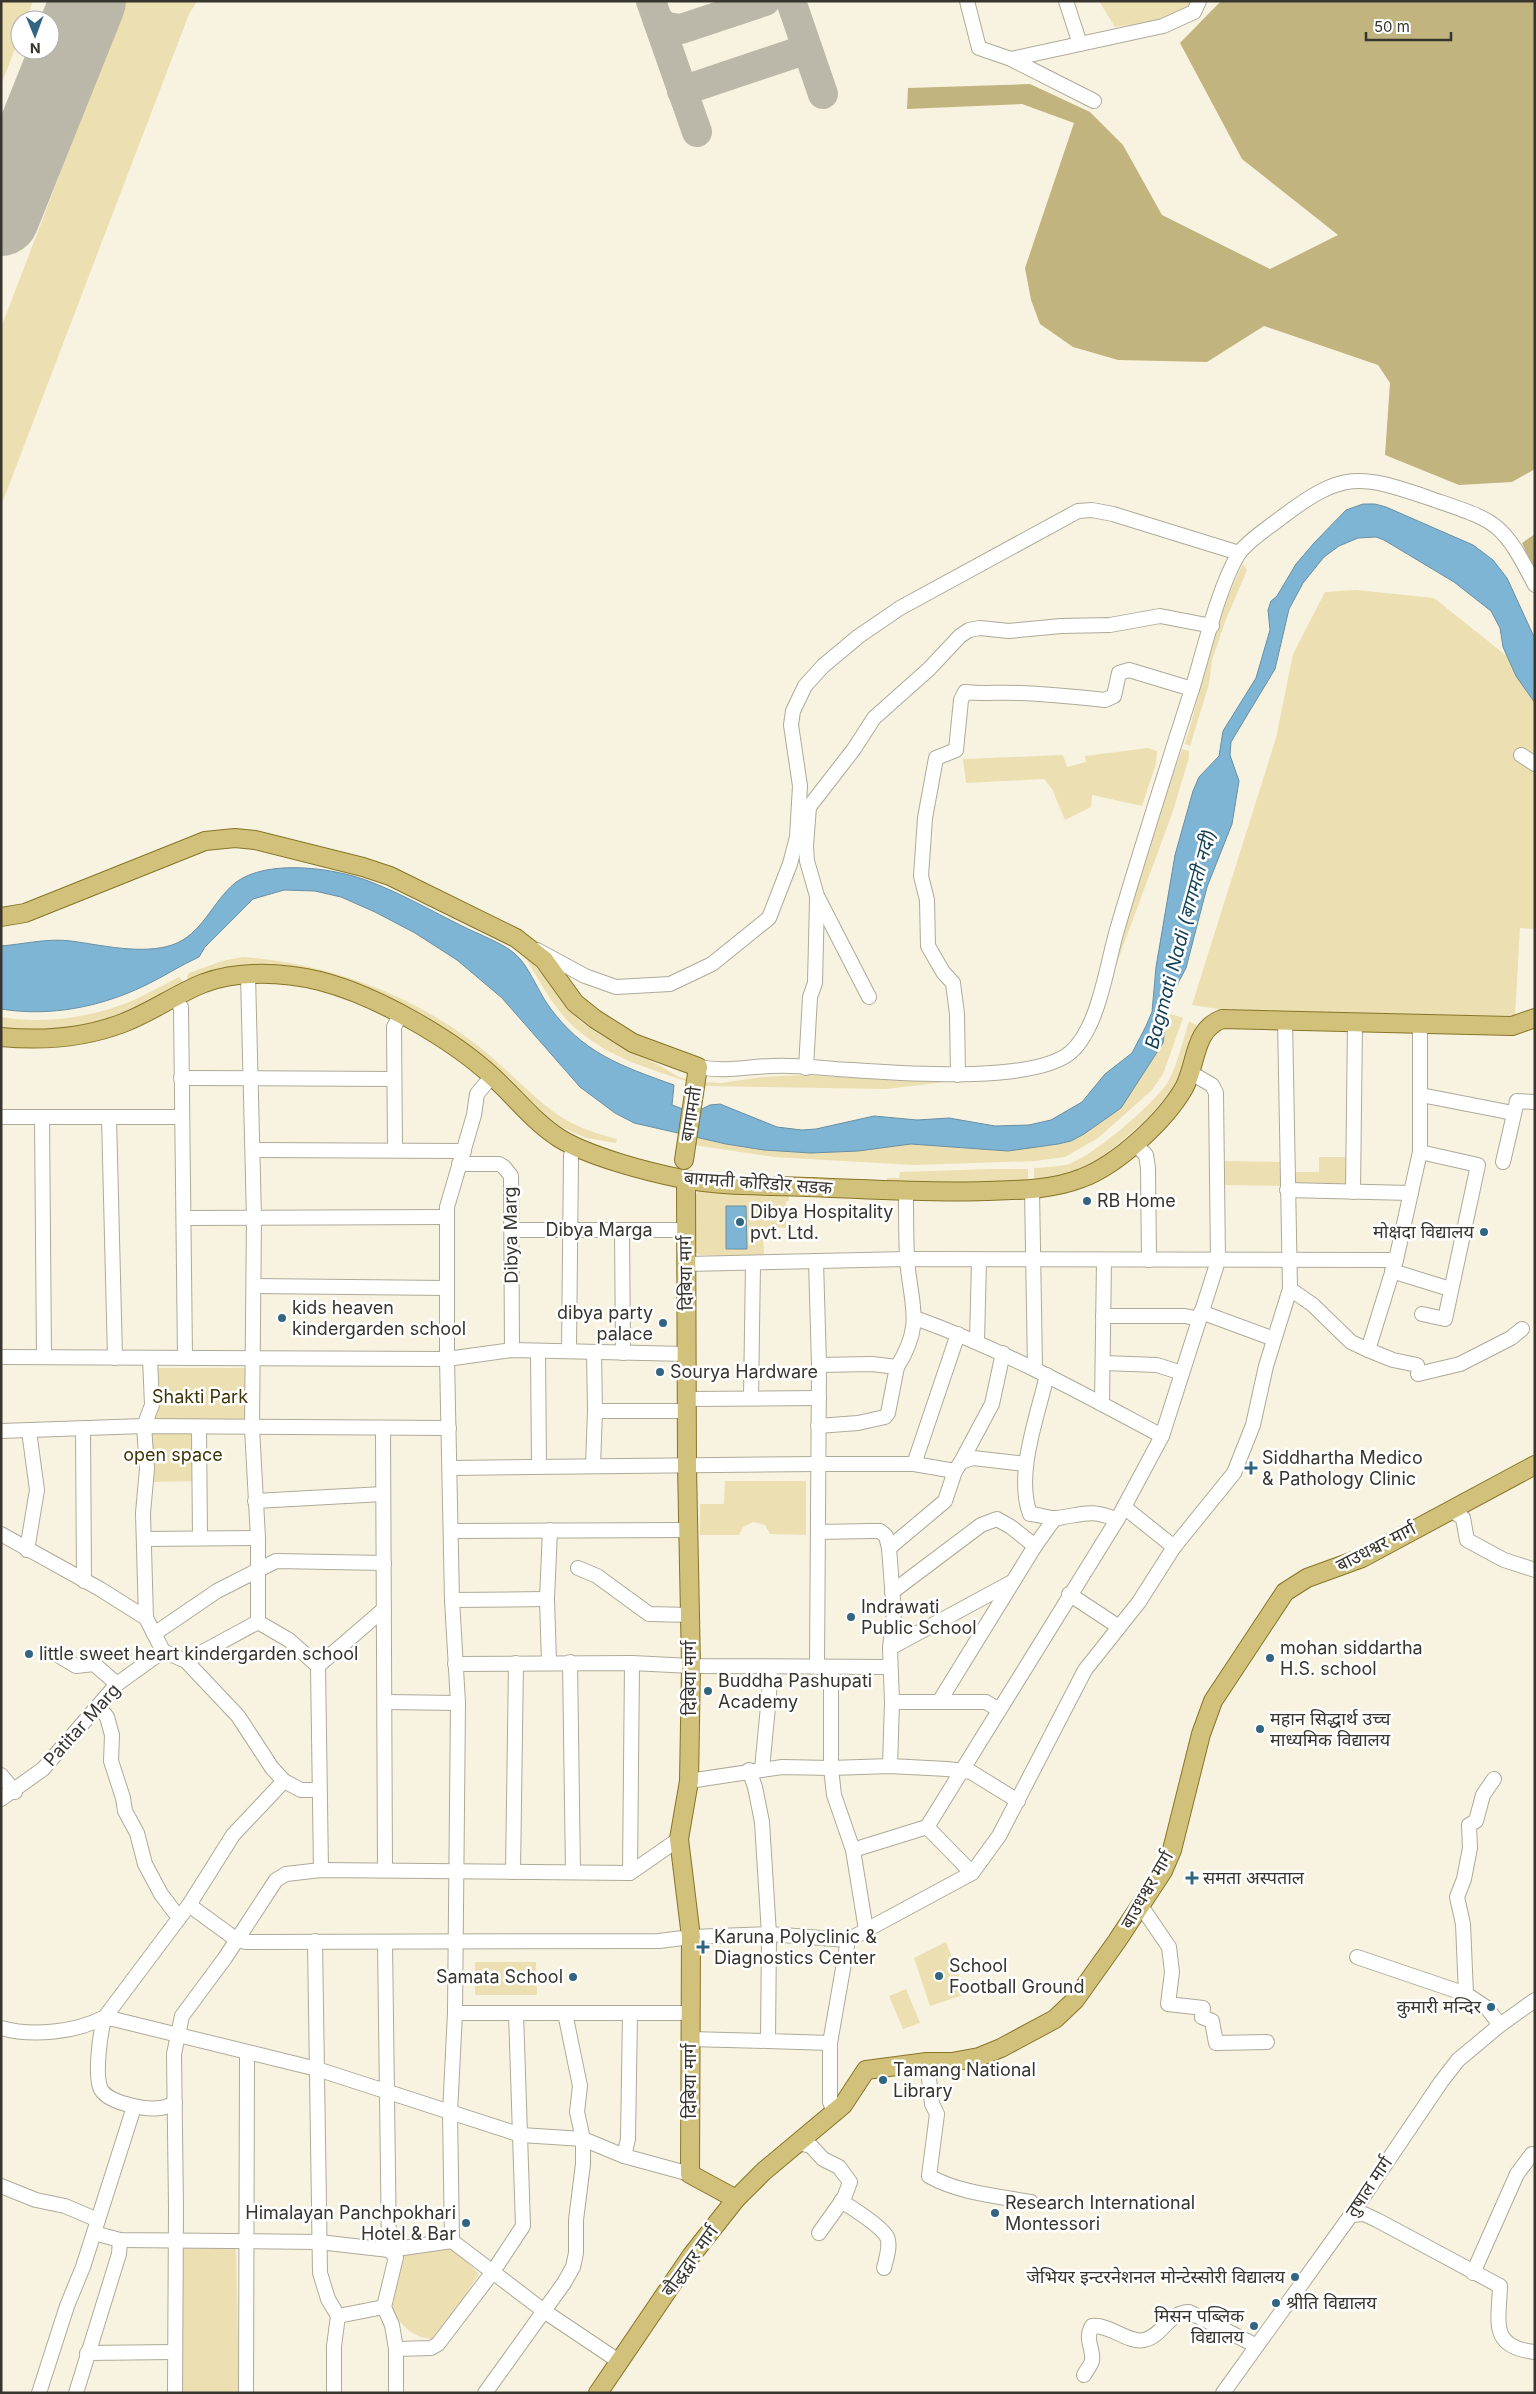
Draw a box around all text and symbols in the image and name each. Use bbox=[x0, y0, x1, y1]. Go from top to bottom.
north arrow bbox=[10, 10, 60, 60]
scale bar bbox=[1366, 10, 1451, 42]
text: 50 m bbox=[1374, 17, 1410, 36]
text: N bbox=[30, 40, 41, 57]
water label: Bagmati Nadi (बागमती नदी) bbox=[1140, 827, 1221, 1051]
street label: बागामती bbox=[676, 1085, 705, 1143]
street label: बागमती कोरिडोर सडक bbox=[683, 1167, 834, 1198]
street label: Dibya Marg bbox=[499, 1186, 522, 1284]
place label: RB Home bbox=[1097, 1190, 1176, 1211]
marker: RB Home bbox=[1081, 1195, 1093, 1207]
place label: Dibya Hospitality pvt. Ltd. bbox=[750, 1201, 893, 1243]
marker: Dibya Hospitality pvt. Ltd. bbox=[734, 1216, 746, 1228]
street label: Dibya Marga bbox=[545, 1219, 653, 1240]
place label: मोक्षदा विद्यालय bbox=[1373, 1221, 1475, 1242]
marker: मोक्षदा विद्यालय bbox=[1478, 1226, 1490, 1238]
street label: दिबिया मार्ग bbox=[674, 1234, 697, 1311]
place label: kids heaven kindergarden school bbox=[292, 1297, 466, 1339]
place label: dibya party palace bbox=[557, 1302, 653, 1344]
marker: kids heaven kindergarden school bbox=[276, 1312, 288, 1324]
marker: dibya party palace bbox=[657, 1317, 669, 1329]
place label: Sourya Hardware bbox=[670, 1361, 818, 1382]
marker: Sourya Hardware bbox=[654, 1366, 666, 1378]
park label: Shakti Park bbox=[152, 1386, 248, 1407]
park label: open space bbox=[123, 1444, 223, 1465]
place label: Siddhartha Medico & Pathology Clinic bbox=[1262, 1447, 1423, 1489]
marker: Siddhartha Medico & Pathology Clinic bbox=[1244, 1461, 1258, 1475]
street label: बाउधश्वर मार्ग bbox=[1333, 1517, 1420, 1575]
place label: Indrawati Public School bbox=[861, 1596, 977, 1638]
marker: Indrawati Public School bbox=[845, 1611, 857, 1623]
place label: mohan siddartha H.S. school bbox=[1280, 1637, 1423, 1679]
street label: दिबिया मार्ग bbox=[679, 1640, 700, 1715]
place label: little sweet heart kindergarden school bbox=[39, 1643, 358, 1664]
marker: little sweet heart kindergarden school bbox=[23, 1648, 35, 1660]
marker: mohan siddartha H.S. school bbox=[1264, 1652, 1276, 1664]
place label: Buddha Pashupati Academy bbox=[718, 1670, 872, 1712]
street label: Patitar Marg bbox=[39, 1679, 124, 1770]
marker: Buddha Pashupati Academy bbox=[702, 1685, 714, 1697]
place label: महान सिद्धार्थ उच्च माध्यमिक विद्यालय bbox=[1270, 1708, 1391, 1750]
marker: महान सिद्धार्थ उच्च माध्यमिक विद्यालय bbox=[1254, 1723, 1266, 1735]
street label: बाउधश्वर मार्ग bbox=[1116, 1846, 1178, 1932]
place label: समता अस्पताल bbox=[1203, 1867, 1305, 1888]
marker: समता अस्पताल bbox=[1185, 1871, 1199, 1885]
place label: Karuna Polyclinic & Diagnostics Center bbox=[714, 1926, 877, 1968]
marker: Karuna Polyclinic & Diagnostics Center bbox=[696, 1940, 710, 1954]
place label: School Football Ground bbox=[949, 1955, 1084, 1997]
place label: Samata School bbox=[436, 1966, 563, 1987]
marker: School Football Ground bbox=[933, 1970, 945, 1982]
marker: Samata School bbox=[567, 1971, 579, 1983]
place label: कुमारी मन्दिर bbox=[1397, 1996, 1482, 2019]
marker: कुमारी मन्दिर bbox=[1485, 2001, 1497, 2013]
street label: दिबिया मार्ग bbox=[679, 2043, 700, 2118]
place label: Tamang National Library bbox=[893, 2059, 1036, 2101]
marker: Tamang National Library bbox=[877, 2074, 889, 2086]
street label: तुषाल मार्ग bbox=[1341, 2152, 1399, 2222]
place label: Research International Montessori bbox=[1005, 2192, 1195, 2234]
place label: Himalayan Panchpokhari Hotel & Bar bbox=[245, 2202, 456, 2244]
marker: Research International Montessori bbox=[989, 2207, 1001, 2219]
marker: Himalayan Panchpokhari Hotel & Bar bbox=[460, 2217, 472, 2229]
street label: बौद्धद्वार मार्ग bbox=[657, 2220, 723, 2300]
place label: जेभियर इन्टरनेशनल मोन्टेस्सोरी विद्यालय bbox=[1026, 2266, 1286, 2287]
marker: जेभियर इन्टरनेशनल मोन्टेस्सोरी विद्यालय bbox=[1289, 2271, 1301, 2283]
place label: श्रीति विद्यालय bbox=[1286, 2292, 1377, 2313]
marker: श्रीति विद्यालय bbox=[1270, 2297, 1282, 2309]
place label: मिसन पब्लिक विद्यालय bbox=[1154, 2305, 1245, 2347]
marker: मिसन पब्लिक विद्यालय bbox=[1248, 2320, 1260, 2332]

